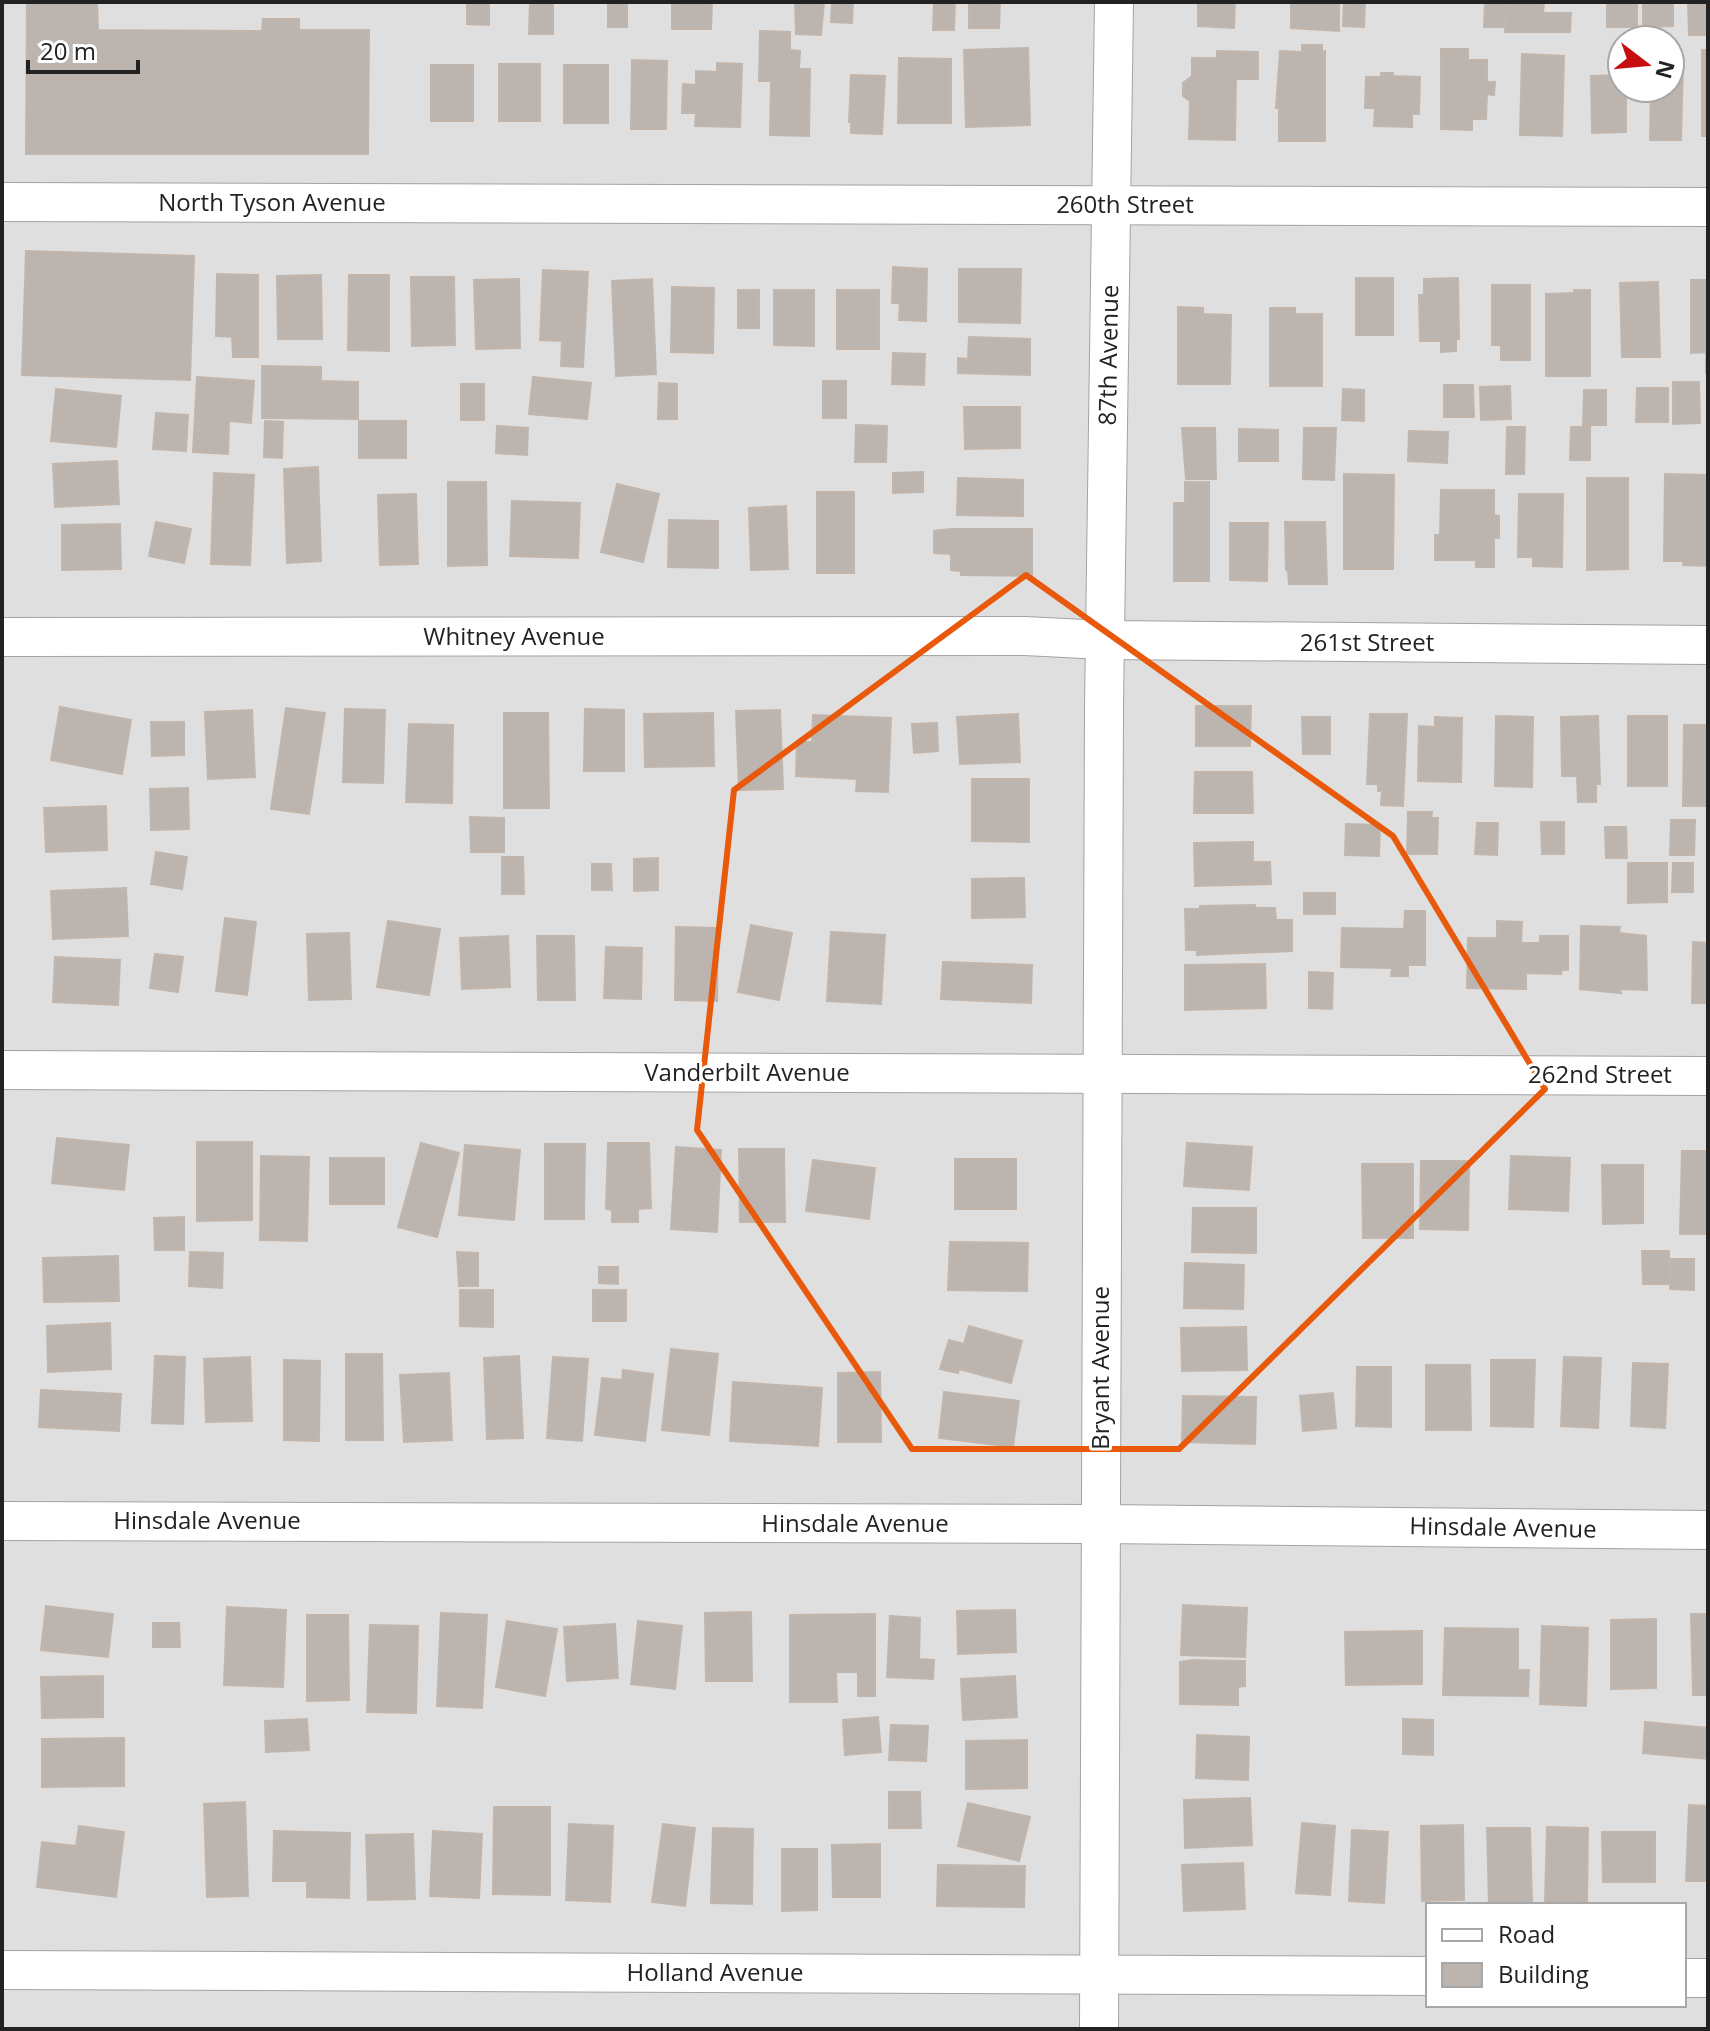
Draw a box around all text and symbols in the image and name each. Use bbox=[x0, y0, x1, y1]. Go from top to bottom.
scale bar bbox=[28, 24, 138, 74]
north arrow bbox=[1606, 24, 1686, 104]
text: 20 m bbox=[40, 34, 96, 67]
text: N bbox=[1649, 57, 1683, 83]
street label: North Tyson Avenue bbox=[158, 185, 386, 218]
street label: 260th Street bbox=[1056, 187, 1194, 220]
street label: 87th Avenue bbox=[1090, 284, 1125, 426]
street label: Whitney Avenue bbox=[423, 619, 605, 652]
street label: 261st Street bbox=[1300, 625, 1434, 658]
street label: Vanderbilt Avenue bbox=[644, 1055, 850, 1088]
street label: 262nd Street bbox=[1528, 1057, 1672, 1090]
street label: Bryant Avenue bbox=[1083, 1286, 1116, 1450]
street label: Hinsdale Avenue bbox=[113, 1503, 301, 1536]
street label: Hinsdale Avenue bbox=[761, 1506, 949, 1539]
street label: Hinsdale Avenue bbox=[1409, 1508, 1597, 1545]
legend bbox=[1426, 1903, 1686, 2007]
text: Road bbox=[1498, 1917, 1555, 1950]
street label: Holland Avenue bbox=[627, 1955, 803, 1988]
text: Building bbox=[1498, 1957, 1589, 1990]

